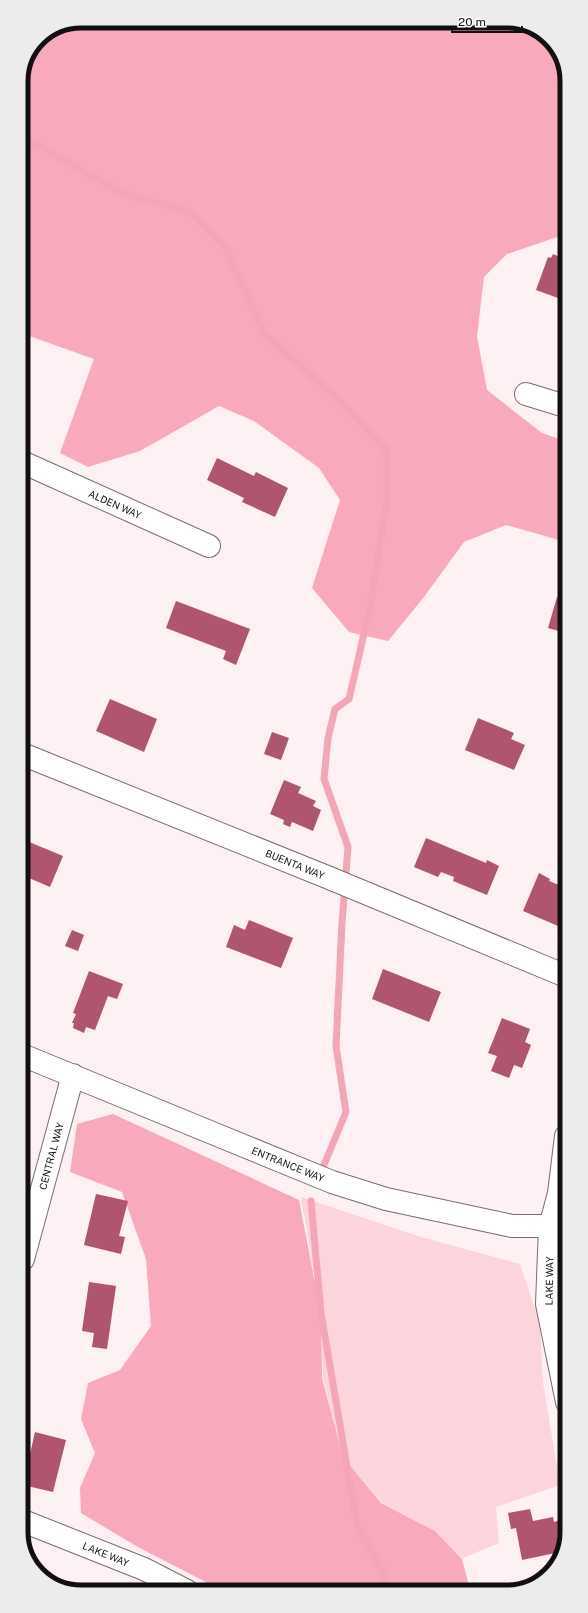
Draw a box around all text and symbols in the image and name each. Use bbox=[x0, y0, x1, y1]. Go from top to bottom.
scale bar bbox=[452, 8, 522, 34]
text: 20 m bbox=[458, 15, 486, 29]
street label: ALDEN WAY bbox=[87, 487, 143, 521]
street label: BUENTA WAY bbox=[264, 847, 326, 881]
street label: CENTRAL WAY bbox=[36, 1121, 66, 1191]
street label: ENTRANCE WAY bbox=[250, 1144, 326, 1184]
street label: LAKE WAY bbox=[543, 1256, 555, 1306]
street label: LAKE WAY bbox=[81, 1539, 131, 1569]

